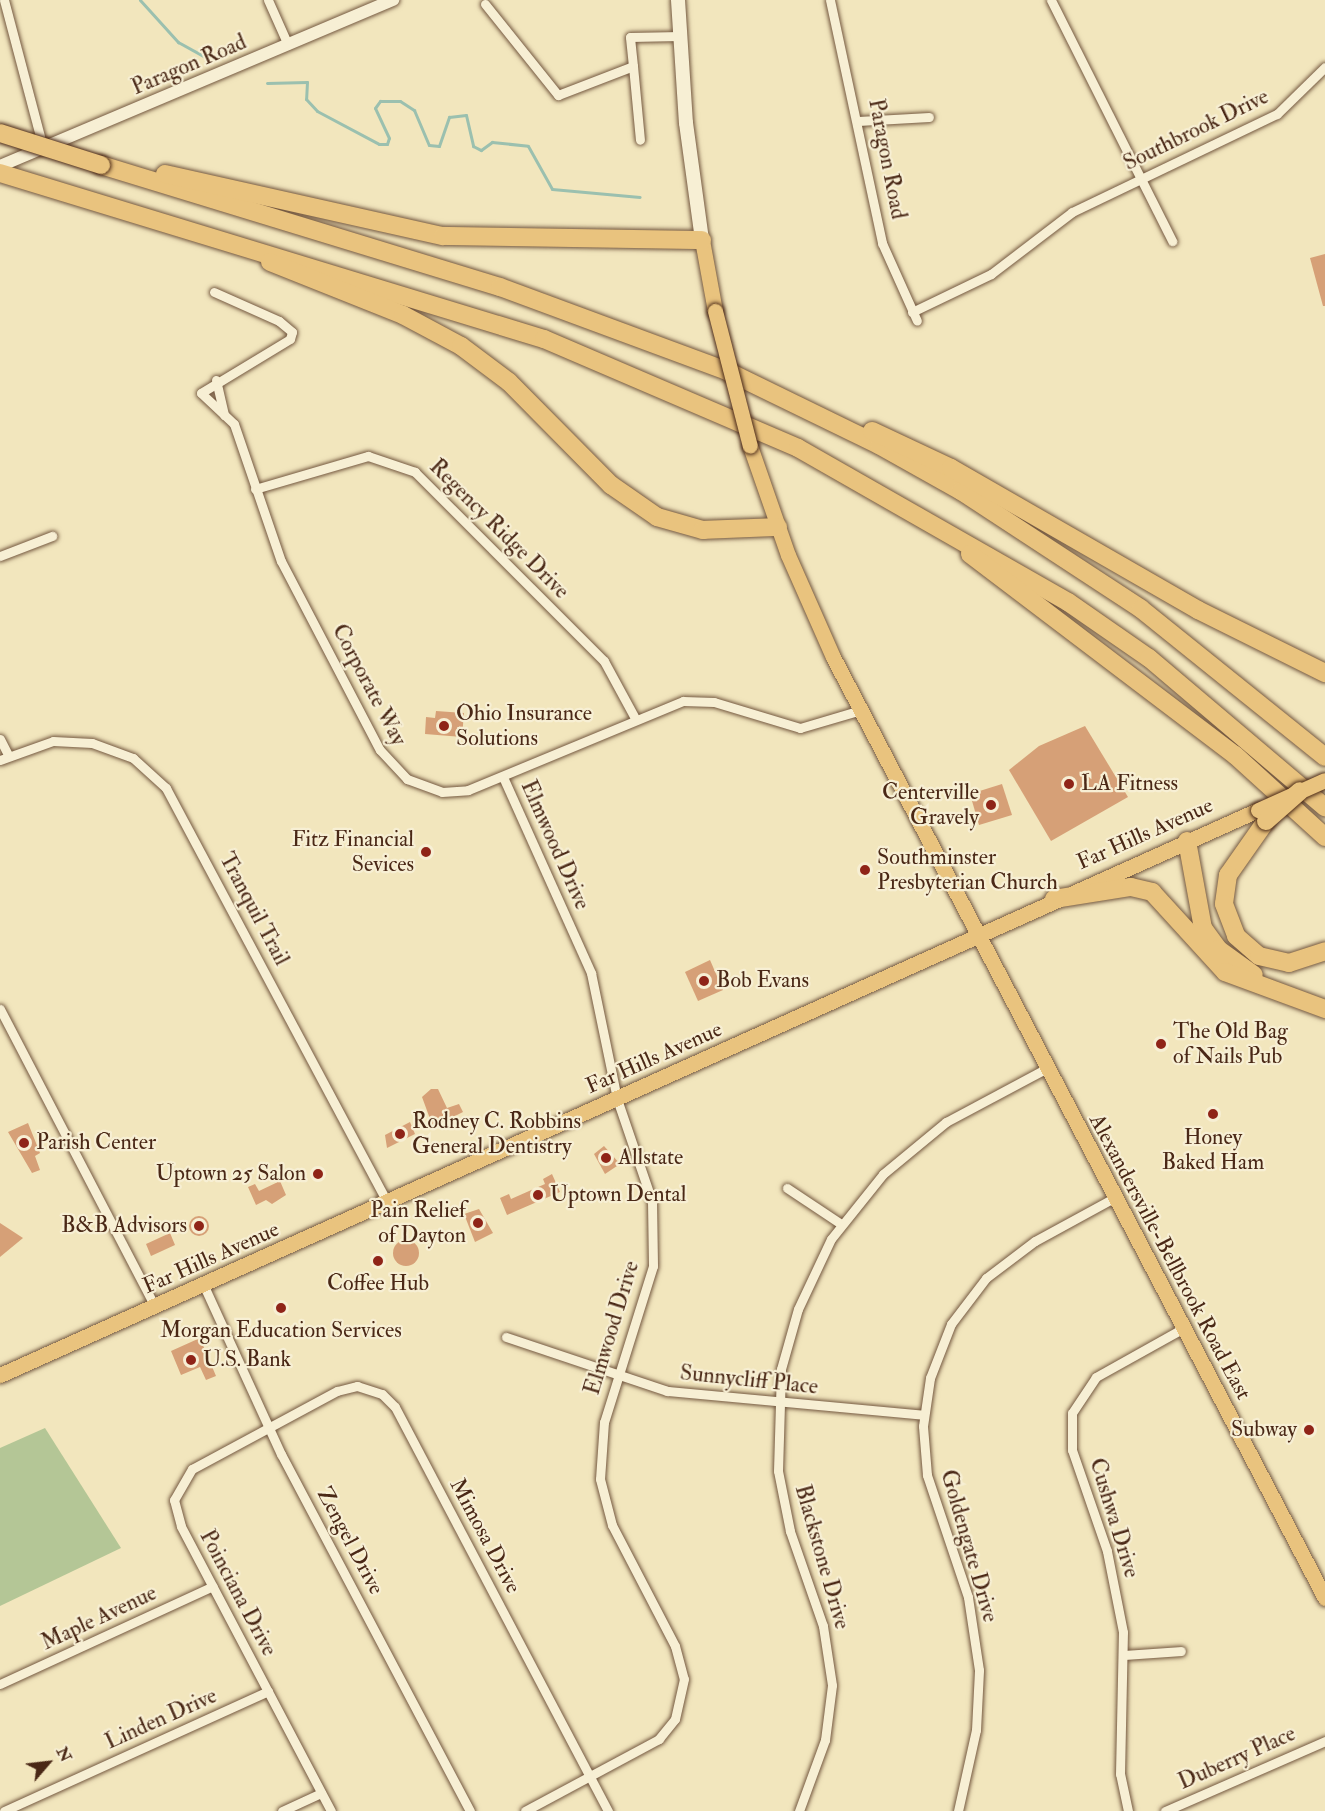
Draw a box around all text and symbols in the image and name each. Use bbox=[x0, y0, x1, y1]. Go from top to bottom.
street label: Paragon Road bbox=[128, 29, 250, 101]
street label: Southbrook Drive bbox=[1119, 83, 1273, 177]
street label: Paragon Road bbox=[862, 97, 912, 221]
street label: Regency Ridge Drive bbox=[424, 454, 574, 604]
street label: Corporate Way bbox=[326, 620, 412, 750]
place label: Ohio Insurance Solutions bbox=[456, 700, 592, 752]
marker: Ohio Insurance Solutions bbox=[437, 719, 451, 733]
place label: LA Fitness bbox=[1081, 771, 1178, 797]
street label: Elmwood Drive bbox=[515, 776, 595, 914]
marker: LA Fitness bbox=[1062, 777, 1076, 791]
place label: Centerville Gravely bbox=[882, 779, 979, 830]
street label: Far Hills Avenue bbox=[1073, 792, 1217, 876]
marker: Centerville Gravely bbox=[984, 798, 998, 812]
place label: Fitz Financial Sevices bbox=[292, 826, 414, 878]
place label: Southminster Presbyterian Church bbox=[877, 844, 1058, 896]
marker: Fitz Financial Sevices bbox=[419, 845, 433, 859]
street label: Tranquil Trail bbox=[213, 848, 295, 970]
marker: Southminster Presbyterian Church bbox=[858, 863, 872, 877]
place label: Bob Evans bbox=[716, 968, 809, 994]
marker: Bob Evans bbox=[697, 974, 711, 988]
street label: Far Hills Avenue bbox=[582, 1016, 726, 1100]
place label: The Old Bag of Nails Pub bbox=[1173, 1018, 1288, 1070]
marker: The Old Bag of Nails Pub bbox=[1154, 1037, 1168, 1051]
marker: Honey Baked Ham bbox=[1206, 1107, 1220, 1121]
place label: Rodney C. Robbins General Dentistry bbox=[412, 1108, 581, 1160]
street label: Alexandersville-Bellbrook Road East bbox=[1083, 1110, 1257, 1404]
place label: Honey Baked Ham bbox=[1162, 1124, 1264, 1176]
marker: Rodney C. Robbins General Dentistry bbox=[393, 1127, 407, 1141]
place label: Parish Center bbox=[36, 1130, 156, 1156]
marker: Parish Center bbox=[17, 1136, 31, 1150]
place label: Allstate bbox=[618, 1145, 683, 1171]
marker: Allstate bbox=[599, 1151, 613, 1165]
place label: Uptown 25 Salon bbox=[156, 1161, 306, 1187]
marker: Uptown 25 Salon bbox=[311, 1167, 325, 1181]
place label: Uptown Dental bbox=[550, 1182, 686, 1208]
marker: Uptown Dental bbox=[531, 1188, 545, 1202]
place label: Pain Relief of Dayton bbox=[370, 1197, 466, 1248]
place label: B&B Advisors bbox=[61, 1213, 187, 1239]
street label: Far Hills Avenue bbox=[139, 1216, 283, 1300]
marker: Pain Relief of Dayton bbox=[471, 1216, 485, 1230]
marker: B&B Advisors bbox=[192, 1219, 206, 1233]
marker: Coffee Hub bbox=[371, 1254, 385, 1268]
street label: Elmwood Drive bbox=[579, 1258, 645, 1398]
place label: Coffee Hub bbox=[327, 1271, 429, 1297]
marker: Morgan Education Services bbox=[274, 1301, 288, 1315]
place label: Morgan Education Services bbox=[160, 1318, 402, 1344]
place label: U.S. Bank bbox=[203, 1347, 291, 1373]
marker: U.S. Bank bbox=[184, 1353, 198, 1367]
street label: Sunnycliff Place bbox=[679, 1360, 819, 1400]
place label: Subway bbox=[1231, 1417, 1297, 1443]
marker: Subway bbox=[1302, 1423, 1316, 1437]
street label: Cushwa Drive bbox=[1083, 1455, 1145, 1581]
street label: Goldengate Drive bbox=[935, 1467, 1003, 1625]
street label: Mimosa Drive bbox=[444, 1474, 526, 1598]
street label: Blackstone Drive bbox=[789, 1482, 855, 1632]
street label: Zengel Drive bbox=[311, 1483, 389, 1599]
street label: Poinciana Drive bbox=[194, 1525, 282, 1661]
street label: Maple Avenue bbox=[37, 1580, 161, 1656]
street label: Linden Drive bbox=[101, 1683, 221, 1755]
street label: Duberry Place bbox=[1174, 1720, 1300, 1796]
north arrow bbox=[18, 1733, 78, 1793]
text: N bbox=[52, 1744, 76, 1766]

